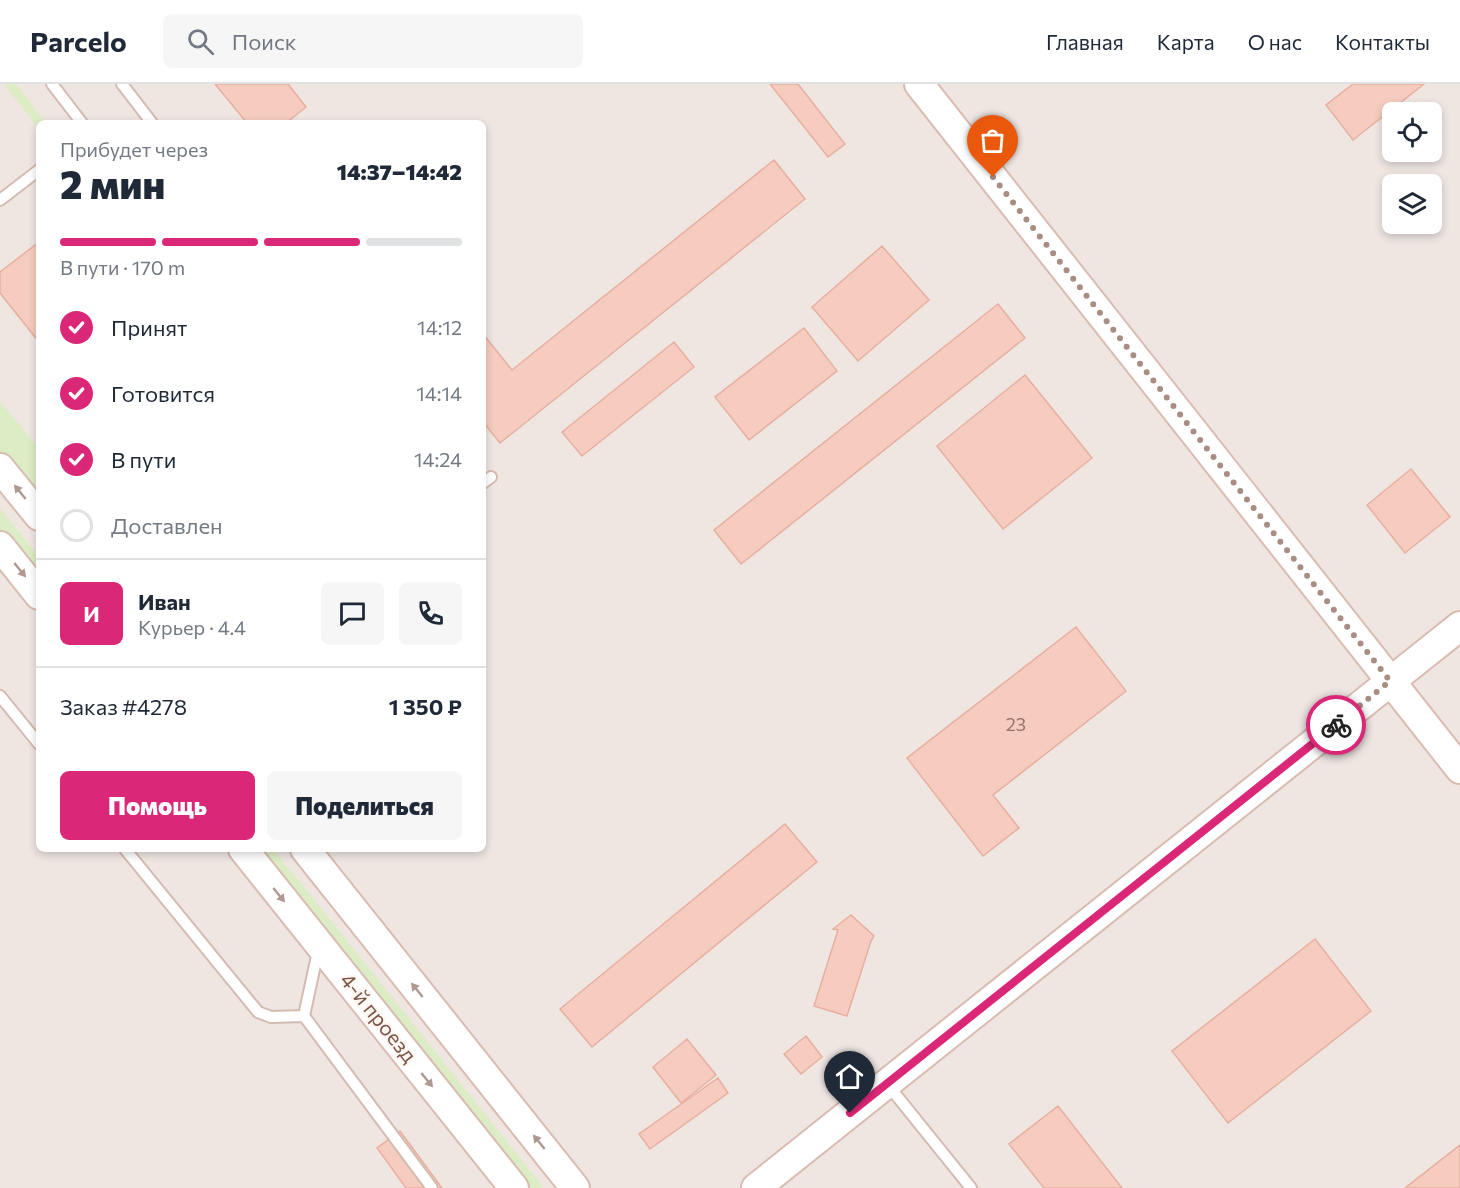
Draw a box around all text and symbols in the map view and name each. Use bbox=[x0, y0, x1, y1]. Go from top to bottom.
search box bbox=[163, 14, 583, 68]
text: Parcelo bbox=[30, 24, 127, 58]
icon: search bbox=[184, 25, 217, 58]
text: Поиск bbox=[232, 28, 297, 55]
text: Главная bbox=[1046, 29, 1124, 54]
text: Карта bbox=[1157, 29, 1215, 54]
text: О нас bbox=[1248, 29, 1302, 54]
text: Контакты bbox=[1335, 29, 1430, 54]
map controls bbox=[1382, 102, 1442, 234]
button: locate bbox=[1382, 102, 1442, 162]
pin bbox=[967, 115, 1018, 177]
icon: bag bbox=[976, 124, 1009, 157]
text: Прибудет через bbox=[60, 137, 208, 161]
text: 14:37–14:42 bbox=[337, 158, 462, 185]
text: 2 мин bbox=[60, 159, 165, 207]
button: layers bbox=[1382, 174, 1442, 234]
text: В пути · 170 m bbox=[60, 255, 185, 279]
icon: check bbox=[60, 311, 93, 344]
text: Принят bbox=[111, 314, 187, 341]
text: 14:12 bbox=[417, 315, 462, 339]
icon: check bbox=[60, 377, 93, 410]
text: Готовится bbox=[111, 380, 215, 407]
text: 14:14 bbox=[416, 381, 462, 405]
icon: check bbox=[60, 443, 93, 476]
text: В пути bbox=[111, 446, 176, 473]
text: 14:24 bbox=[414, 447, 462, 471]
one-way arrow bbox=[13, 484, 26, 500]
text: Доставлен bbox=[111, 512, 223, 539]
one-way arrow bbox=[13, 563, 25, 578]
button: chat bbox=[321, 582, 384, 645]
button: phone bbox=[399, 582, 462, 645]
text: Иван bbox=[138, 588, 191, 615]
text: И bbox=[83, 600, 100, 627]
text: Курьер · 4.4 bbox=[138, 615, 246, 639]
text: Заказ #4278 bbox=[60, 693, 187, 720]
text: 1 350 ₽ bbox=[389, 693, 462, 720]
courier bbox=[1306, 695, 1366, 755]
icon: bike bbox=[1320, 709, 1353, 742]
house number: 23 bbox=[1006, 713, 1026, 735]
button: Помощь bbox=[60, 771, 255, 840]
button: Поделиться bbox=[267, 771, 462, 840]
one-way arrow bbox=[273, 887, 285, 902]
street label: 4-й проезд bbox=[336, 967, 423, 1067]
one-way arrow bbox=[411, 983, 424, 998]
pin bbox=[824, 1051, 875, 1113]
icon: home bbox=[833, 1060, 866, 1093]
one-way arrow bbox=[421, 1072, 433, 1087]
one-way arrow bbox=[532, 1134, 545, 1150]

